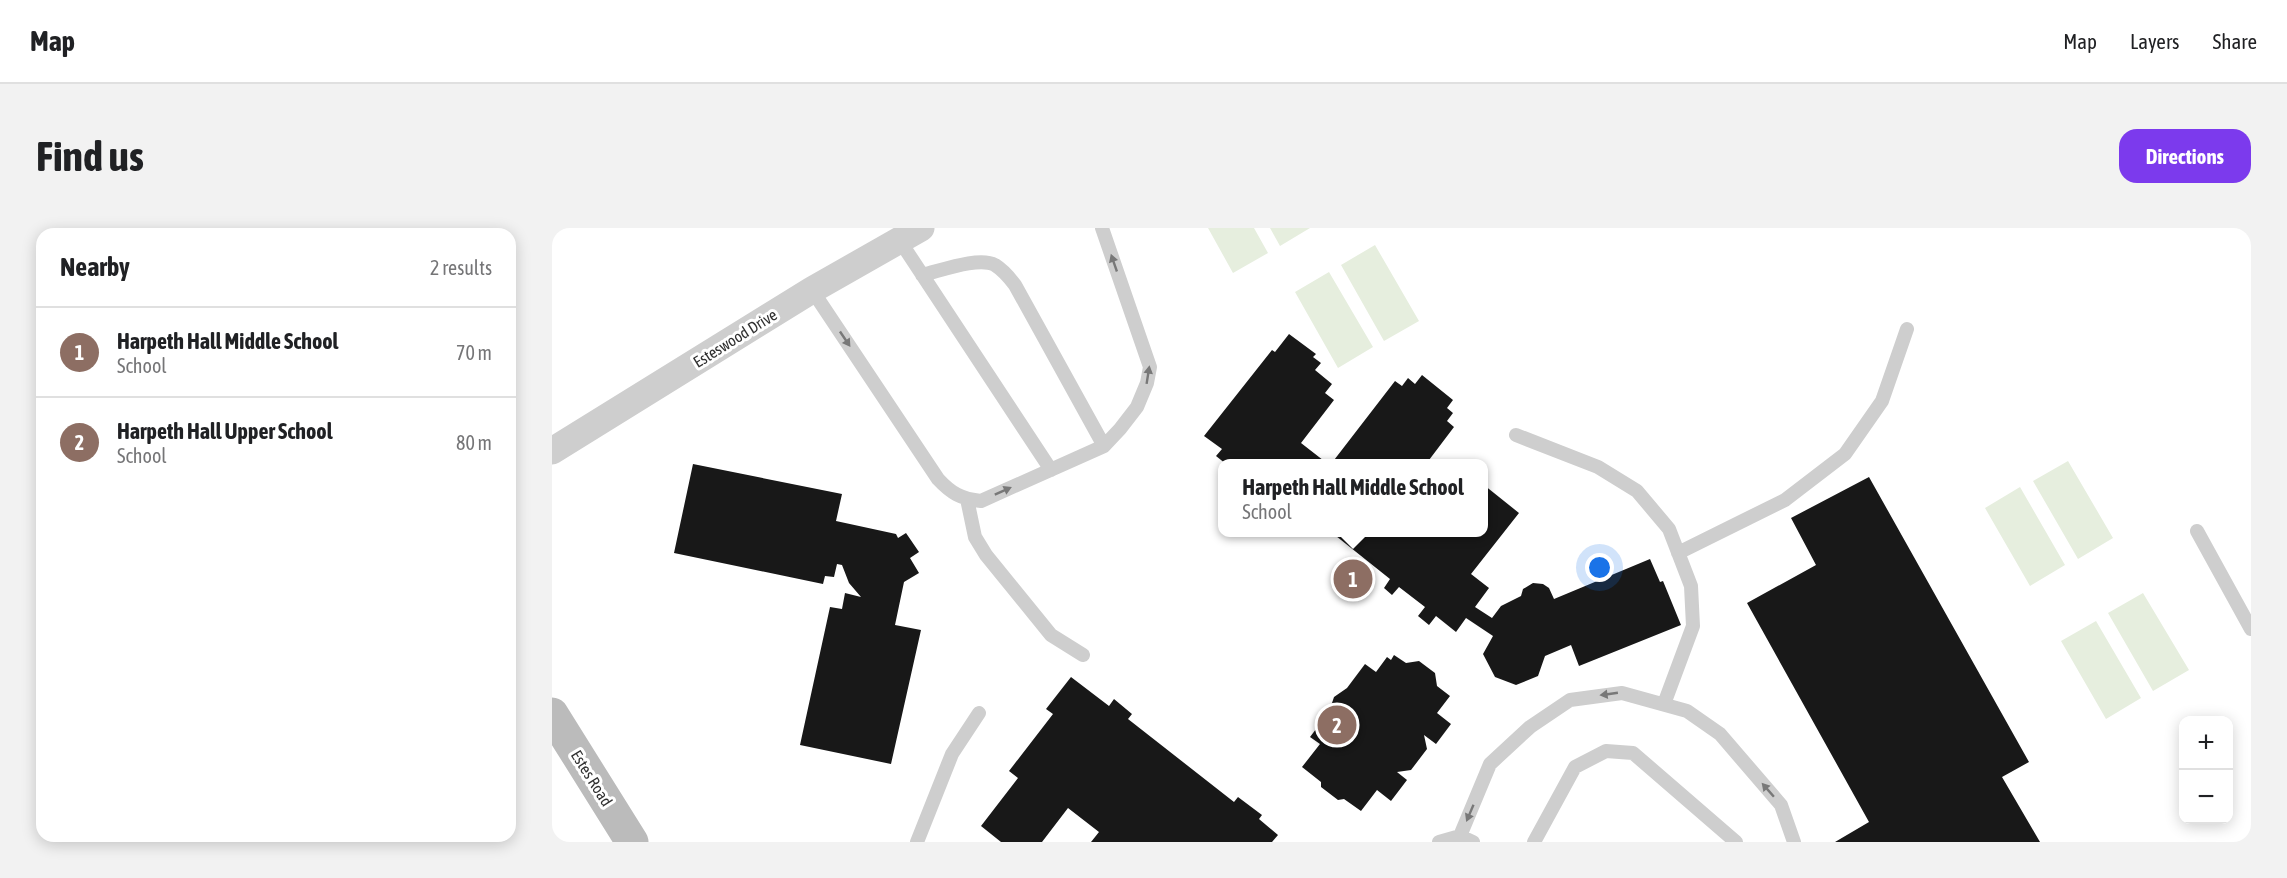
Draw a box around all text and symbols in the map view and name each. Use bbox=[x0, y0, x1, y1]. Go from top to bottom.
text: Map bbox=[30, 25, 75, 57]
text: Map bbox=[2063, 29, 2097, 53]
text: Layers bbox=[2130, 29, 2180, 53]
text: Share bbox=[2213, 29, 2257, 53]
button: Directions bbox=[2119, 129, 2251, 183]
text: Find us bbox=[36, 132, 144, 180]
text: Nearby bbox=[60, 252, 130, 282]
one-way arrow bbox=[1109, 254, 1118, 272]
text: 2 results bbox=[430, 256, 492, 279]
street label: Esteswood Drive bbox=[690, 305, 780, 371]
text: Harpeth Hall Middle School bbox=[117, 328, 338, 354]
one-way arrow bbox=[839, 331, 850, 347]
text: 1 bbox=[75, 341, 84, 364]
text: 70 m bbox=[456, 341, 492, 364]
text: School bbox=[117, 354, 167, 377]
one-way arrow bbox=[1143, 366, 1152, 385]
text: Harpeth Hall Upper School bbox=[117, 418, 333, 444]
text: 2 bbox=[75, 431, 84, 454]
text: 80 m bbox=[456, 431, 492, 454]
text: School bbox=[117, 444, 167, 467]
popup bbox=[1218, 459, 1488, 537]
text: Harpeth Hall Middle School bbox=[1242, 474, 1464, 500]
one-way arrow bbox=[995, 486, 1013, 496]
text: School bbox=[1242, 500, 1292, 523]
your location bbox=[1585, 553, 1614, 582]
pin: 1 bbox=[1334, 556, 1372, 602]
one-way arrow bbox=[1600, 690, 1619, 699]
pin: 2 bbox=[1318, 702, 1356, 748]
map controls bbox=[2179, 716, 2233, 824]
button: + bbox=[2179, 716, 2233, 770]
street label: Estes Road bbox=[568, 747, 616, 809]
button: − bbox=[2179, 770, 2233, 824]
one-way arrow bbox=[1762, 783, 1775, 798]
one-way arrow bbox=[1465, 804, 1475, 822]

